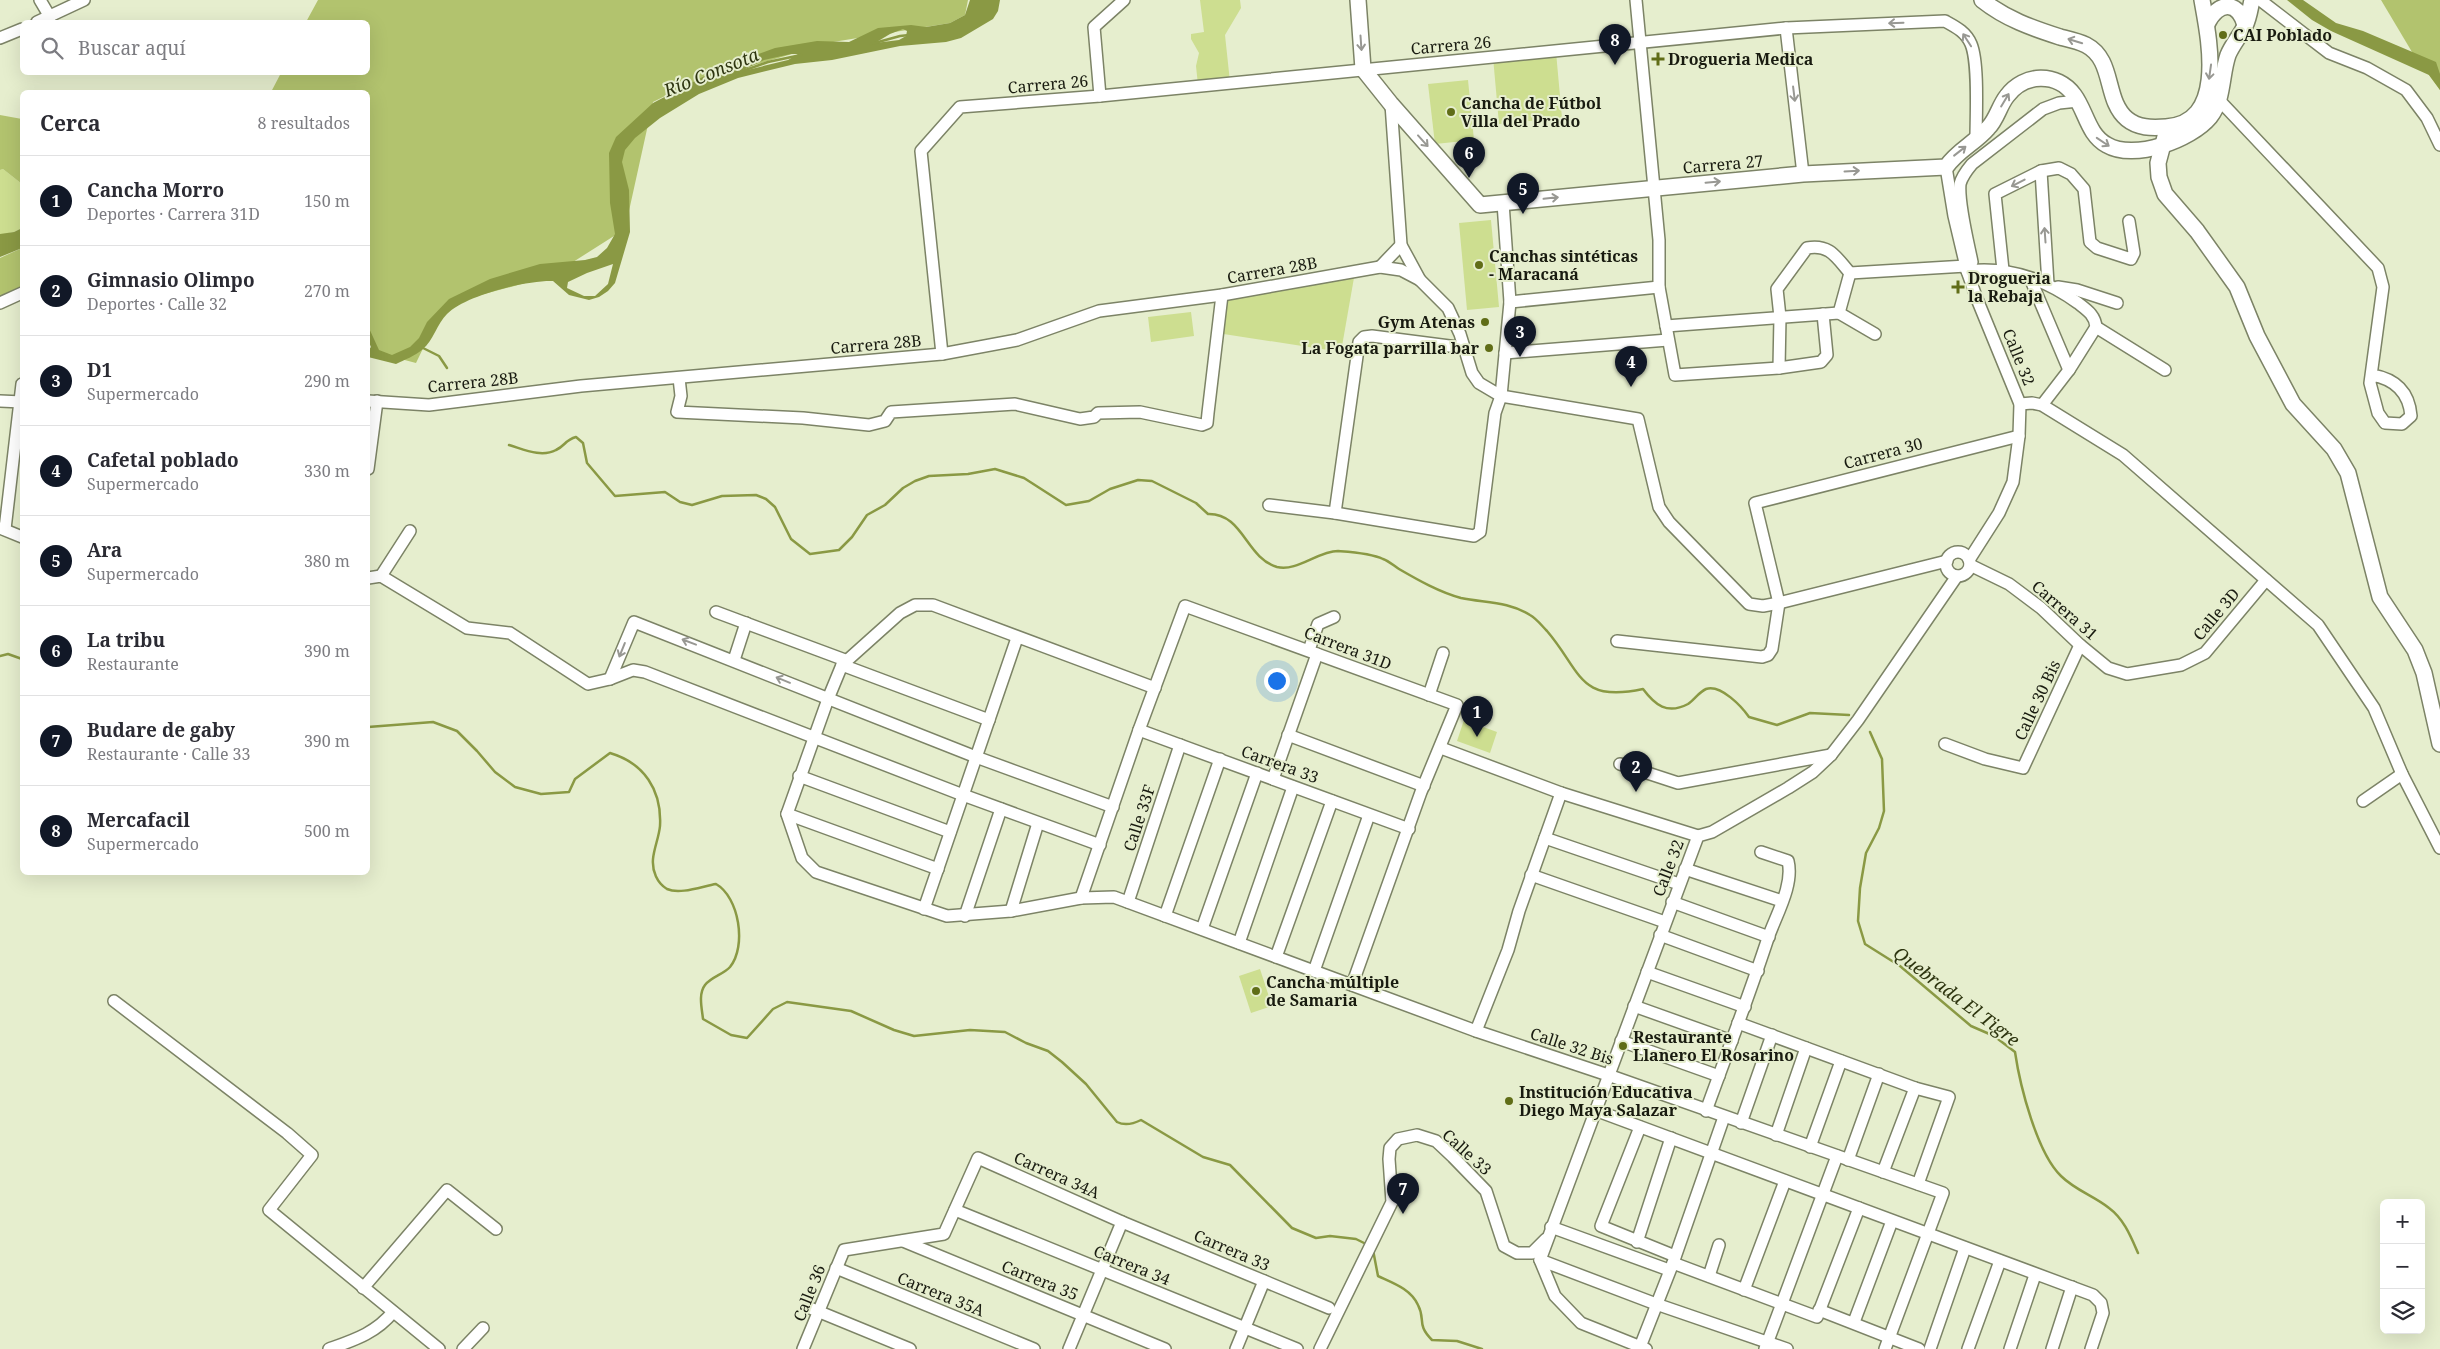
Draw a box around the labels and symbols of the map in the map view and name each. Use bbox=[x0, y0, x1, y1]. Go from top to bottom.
one-way arrow bbox=[1888, 19, 1904, 28]
pin: 8 bbox=[1599, 24, 1631, 65]
place label: CAI Poblado bbox=[2233, 24, 2332, 46]
marker: CAI Poblado bbox=[2217, 29, 2229, 41]
street label: Carrera 26 bbox=[1410, 31, 1492, 59]
one-way arrow bbox=[1962, 33, 1972, 47]
one-way arrow bbox=[1356, 35, 1365, 51]
one-way arrow bbox=[2067, 36, 2083, 46]
water label: Río Consota bbox=[659, 42, 763, 102]
place label: Drogueria Medica bbox=[1668, 48, 1814, 70]
marker: Drogueria Medica bbox=[1652, 53, 1664, 65]
one-way arrow bbox=[2204, 64, 2214, 80]
street label: Carrera 26 bbox=[1007, 70, 1089, 98]
one-way arrow bbox=[1789, 86, 1799, 102]
place label: Cancha de Fútbol Villa del Prado bbox=[1461, 92, 1602, 132]
one-way arrow bbox=[2000, 94, 2010, 108]
marker: Cancha de Fútbol Villa del Prado bbox=[1445, 106, 1457, 118]
one-way arrow bbox=[1417, 134, 1429, 147]
pin: 6 bbox=[1453, 137, 1485, 178]
one-way arrow bbox=[2096, 137, 2110, 147]
one-way arrow bbox=[1953, 146, 1966, 157]
street label: Carrera 27 bbox=[1682, 150, 1764, 178]
one-way arrow bbox=[1844, 167, 1860, 176]
pin: 5 bbox=[1507, 173, 1539, 214]
one-way arrow bbox=[1705, 177, 1721, 187]
one-way arrow bbox=[2011, 179, 2026, 188]
one-way arrow bbox=[1543, 193, 1559, 203]
one-way arrow bbox=[2041, 227, 2050, 243]
place label: Canchas sintéticas - Maracaná bbox=[1489, 245, 1638, 285]
street label: Carrera 28B bbox=[1225, 251, 1319, 289]
marker: Canchas sintéticas - Maracaná bbox=[1473, 259, 1485, 271]
place label: Drogueria la Rebaja bbox=[1968, 267, 2051, 307]
marker: Drogueria la Rebaja bbox=[1952, 281, 1964, 293]
place label: Gym Atenas bbox=[1378, 311, 1475, 333]
marker: Gym Atenas bbox=[1479, 316, 1491, 328]
pin: 3 bbox=[1504, 316, 1536, 357]
street label: Calle 32 bbox=[1998, 325, 2040, 389]
street label: Carrera 28B bbox=[830, 329, 922, 359]
place label: La Fogata parrilla bar bbox=[1301, 337, 1480, 359]
marker: La Fogata parrilla bar bbox=[1483, 342, 1495, 354]
pin: 4 bbox=[1615, 346, 1647, 387]
street label: Carrera 28B bbox=[426, 366, 520, 398]
street label: Carrera 30 bbox=[1841, 432, 1925, 474]
street label: Carrera 31 bbox=[2027, 575, 2103, 645]
street label: Calle 3D bbox=[2188, 583, 2244, 645]
street label: Carrera 31D bbox=[1301, 621, 1395, 675]
one-way arrow bbox=[681, 637, 697, 646]
one-way arrow bbox=[617, 642, 626, 658]
street label: Calle 30 Bis bbox=[2009, 656, 2065, 744]
your location bbox=[1264, 668, 1290, 694]
one-way arrow bbox=[776, 674, 791, 684]
pin: 1 bbox=[1461, 696, 1493, 737]
street label: Carrera 33 bbox=[1238, 740, 1322, 788]
pin: 2 bbox=[1620, 751, 1652, 792]
street label: Calle 33F bbox=[1118, 782, 1160, 854]
street label: Calle 32 bbox=[1647, 836, 1689, 900]
water label: Quebrada El Tigre bbox=[1889, 941, 2025, 1051]
place label: Cancha múltiple de Samaria bbox=[1266, 971, 1399, 1011]
marker: Cancha múltiple de Samaria bbox=[1250, 985, 1262, 997]
street label: Calle 32 Bis bbox=[1528, 1022, 1616, 1070]
place label: Restaurante Llanero El Rosarino bbox=[1633, 1026, 1794, 1066]
marker: Restaurante Llanero El Rosarino bbox=[1617, 1040, 1629, 1052]
place label: Institución Educativa Diego Maya Salazar bbox=[1519, 1081, 1693, 1121]
marker: Institución Educativa Diego Maya Salazar bbox=[1503, 1095, 1515, 1107]
street label: Calle 33 bbox=[1438, 1124, 1496, 1180]
street label: Carrera 34A bbox=[1010, 1146, 1104, 1204]
pin: 7 bbox=[1387, 1173, 1419, 1214]
street label: Carrera 33 bbox=[1191, 1224, 1274, 1276]
street label: Carrera 34 bbox=[1090, 1240, 1174, 1290]
street label: Carrera 35 bbox=[998, 1255, 1082, 1305]
street label: Calle 36 bbox=[788, 1261, 830, 1325]
street label: Carrera 35A bbox=[894, 1267, 988, 1322]

